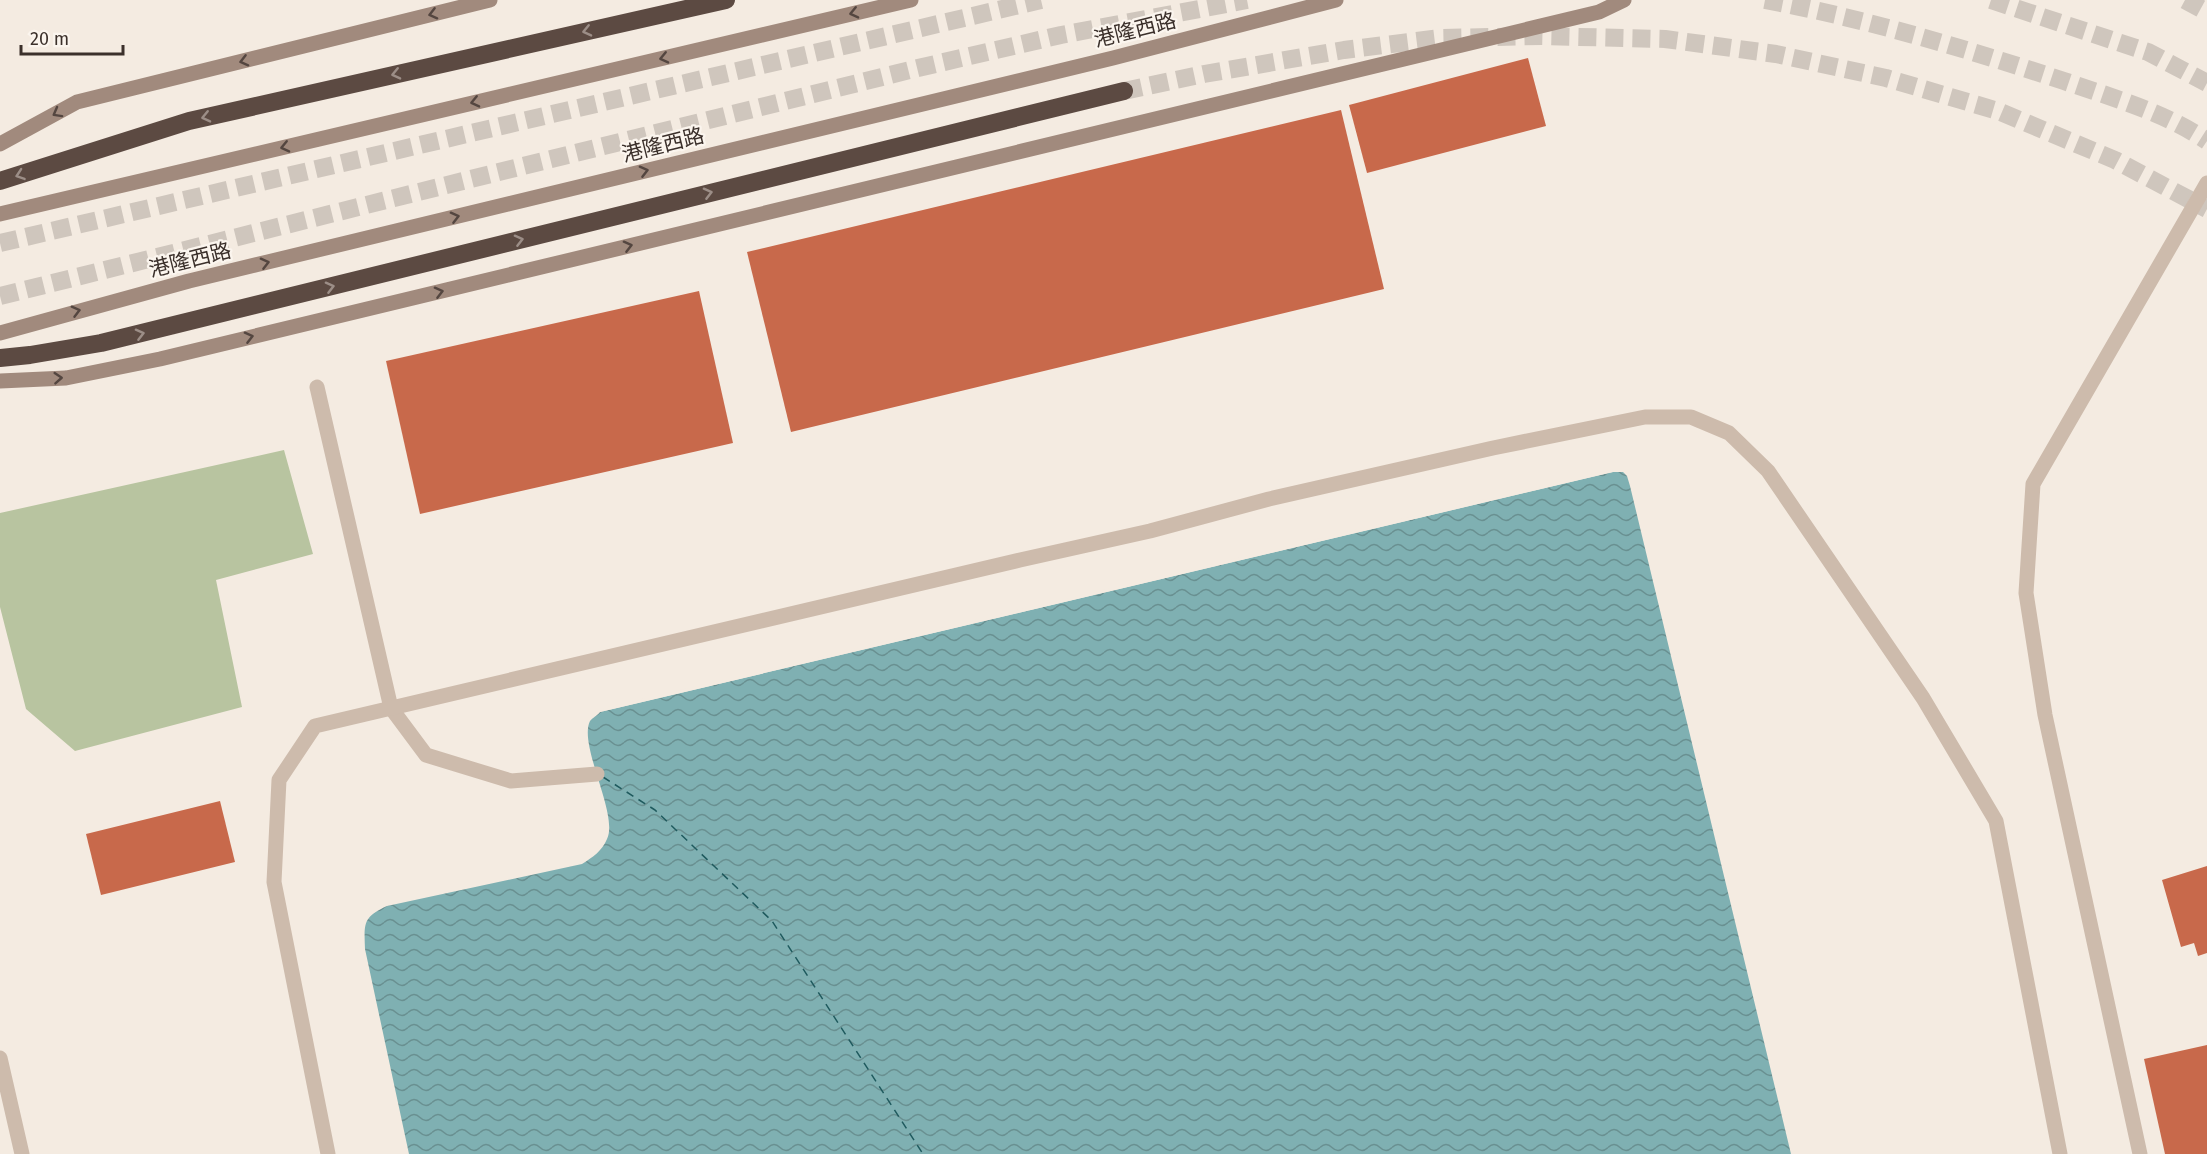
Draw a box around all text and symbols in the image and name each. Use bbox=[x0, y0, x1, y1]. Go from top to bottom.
one-way arrow bbox=[428, 6, 438, 19]
one-way arrow bbox=[849, 6, 859, 19]
street label: 港隆西路 bbox=[1091, 7, 1179, 53]
scale bar bbox=[21, 18, 123, 56]
one-way arrow bbox=[582, 24, 592, 37]
text: 20 m bbox=[30, 28, 69, 50]
one-way arrow bbox=[660, 50, 670, 63]
one-way arrow bbox=[239, 53, 249, 66]
one-way arrow bbox=[392, 67, 402, 80]
one-way arrow bbox=[470, 95, 480, 108]
one-way arrow bbox=[52, 106, 63, 117]
one-way arrow bbox=[201, 110, 211, 123]
street label: 港隆西路 bbox=[619, 122, 707, 168]
one-way arrow bbox=[280, 140, 290, 153]
one-way arrow bbox=[639, 166, 649, 179]
one-way arrow bbox=[15, 167, 26, 180]
one-way arrow bbox=[703, 188, 713, 201]
one-way arrow bbox=[450, 211, 460, 224]
one-way arrow bbox=[514, 235, 524, 248]
street label: 港隆西路 bbox=[146, 237, 234, 283]
one-way arrow bbox=[623, 240, 633, 253]
one-way arrow bbox=[260, 257, 270, 270]
one-way arrow bbox=[324, 281, 334, 294]
one-way arrow bbox=[433, 286, 443, 299]
one-way arrow bbox=[71, 306, 81, 319]
one-way arrow bbox=[135, 328, 145, 341]
one-way arrow bbox=[244, 332, 254, 345]
one-way arrow bbox=[54, 371, 63, 384]

